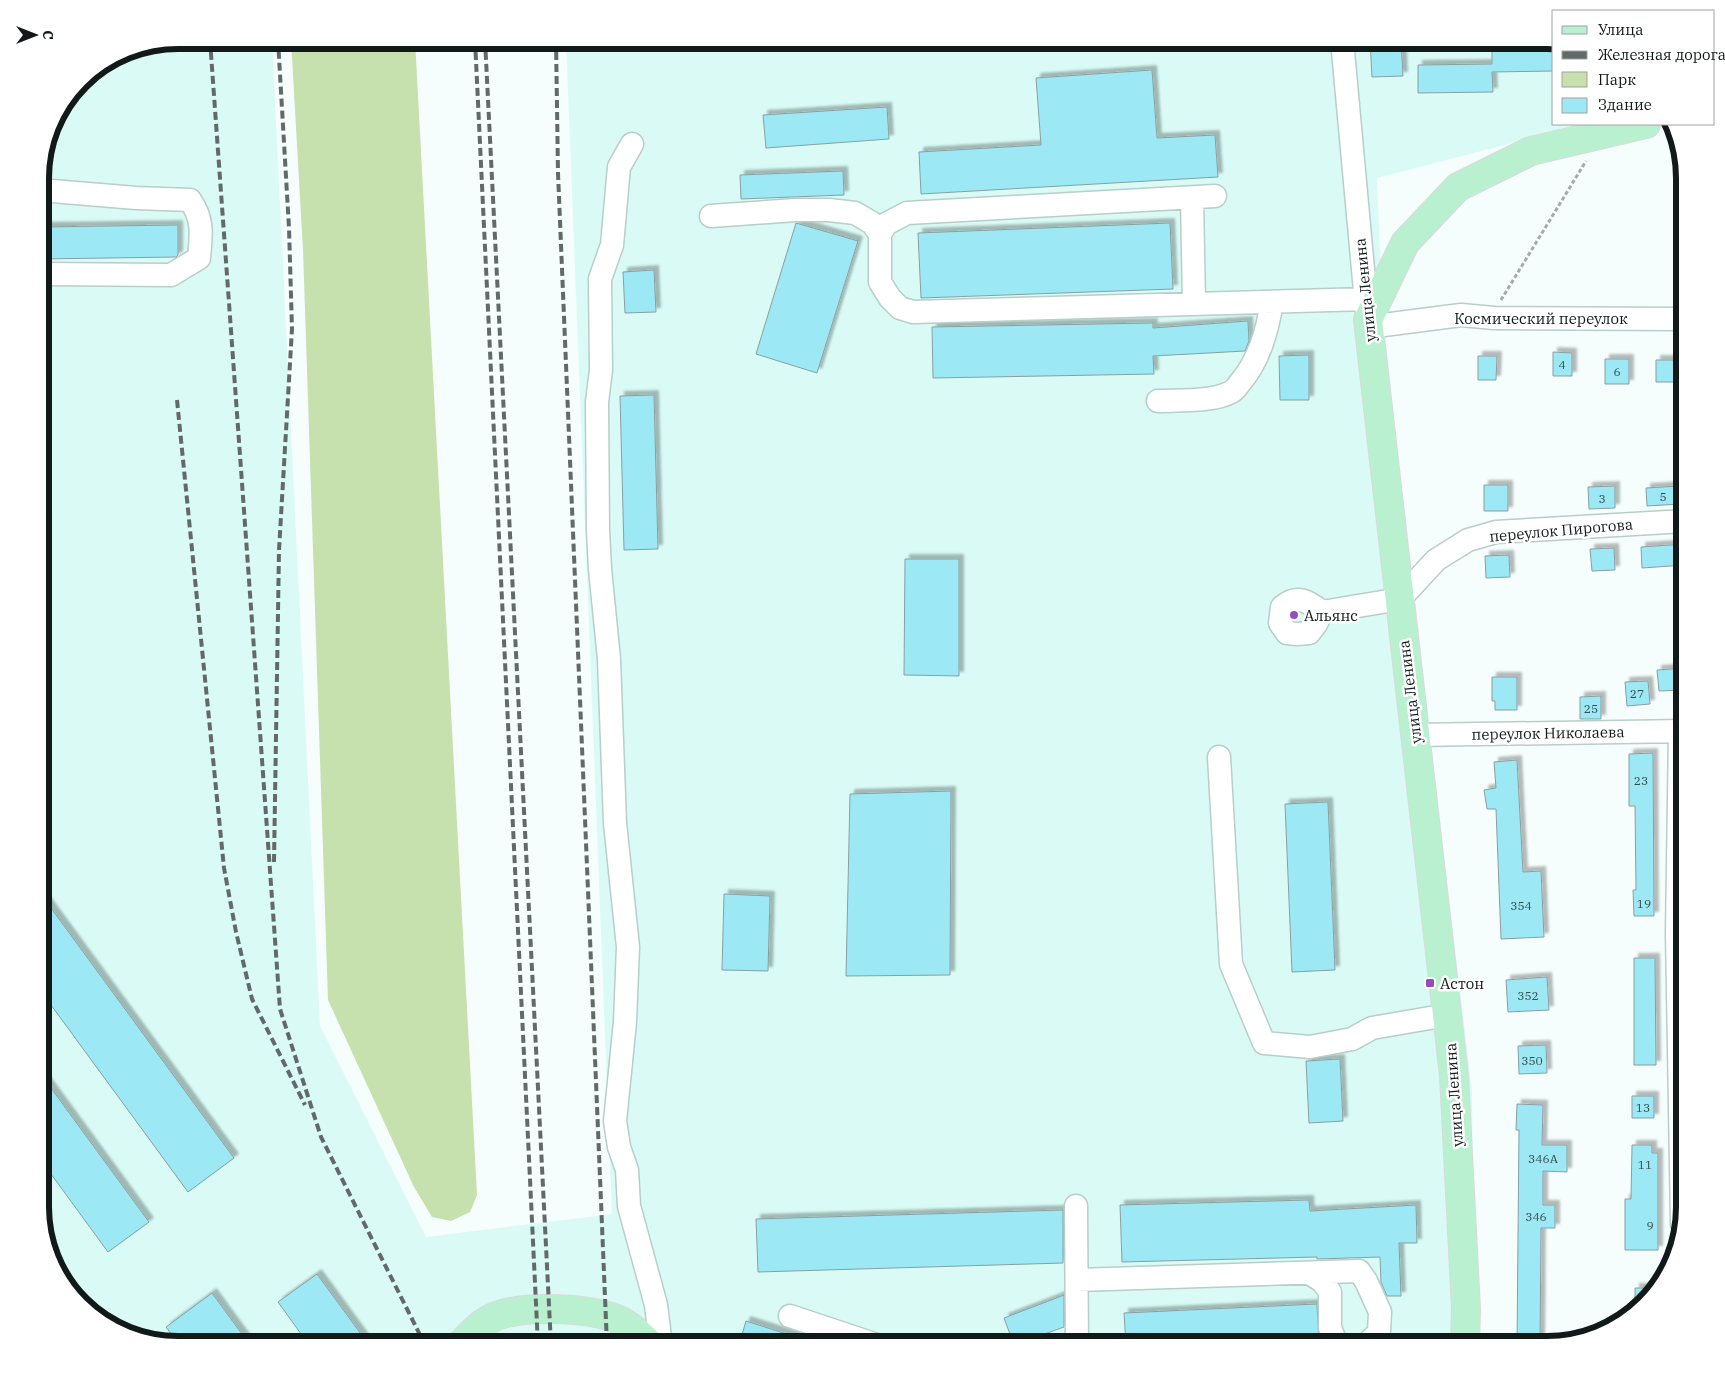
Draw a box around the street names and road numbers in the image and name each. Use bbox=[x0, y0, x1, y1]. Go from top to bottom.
street label: улица Ленина bbox=[1350, 237, 1380, 343]
street label: Космический переулок bbox=[1454, 309, 1628, 328]
street label: переулок Пирогова bbox=[1488, 514, 1634, 546]
street label: улица Ленина bbox=[1394, 639, 1426, 745]
street label: переулок Николаева bbox=[1471, 722, 1625, 744]
street label: улица Ленина bbox=[1441, 1042, 1467, 1148]

